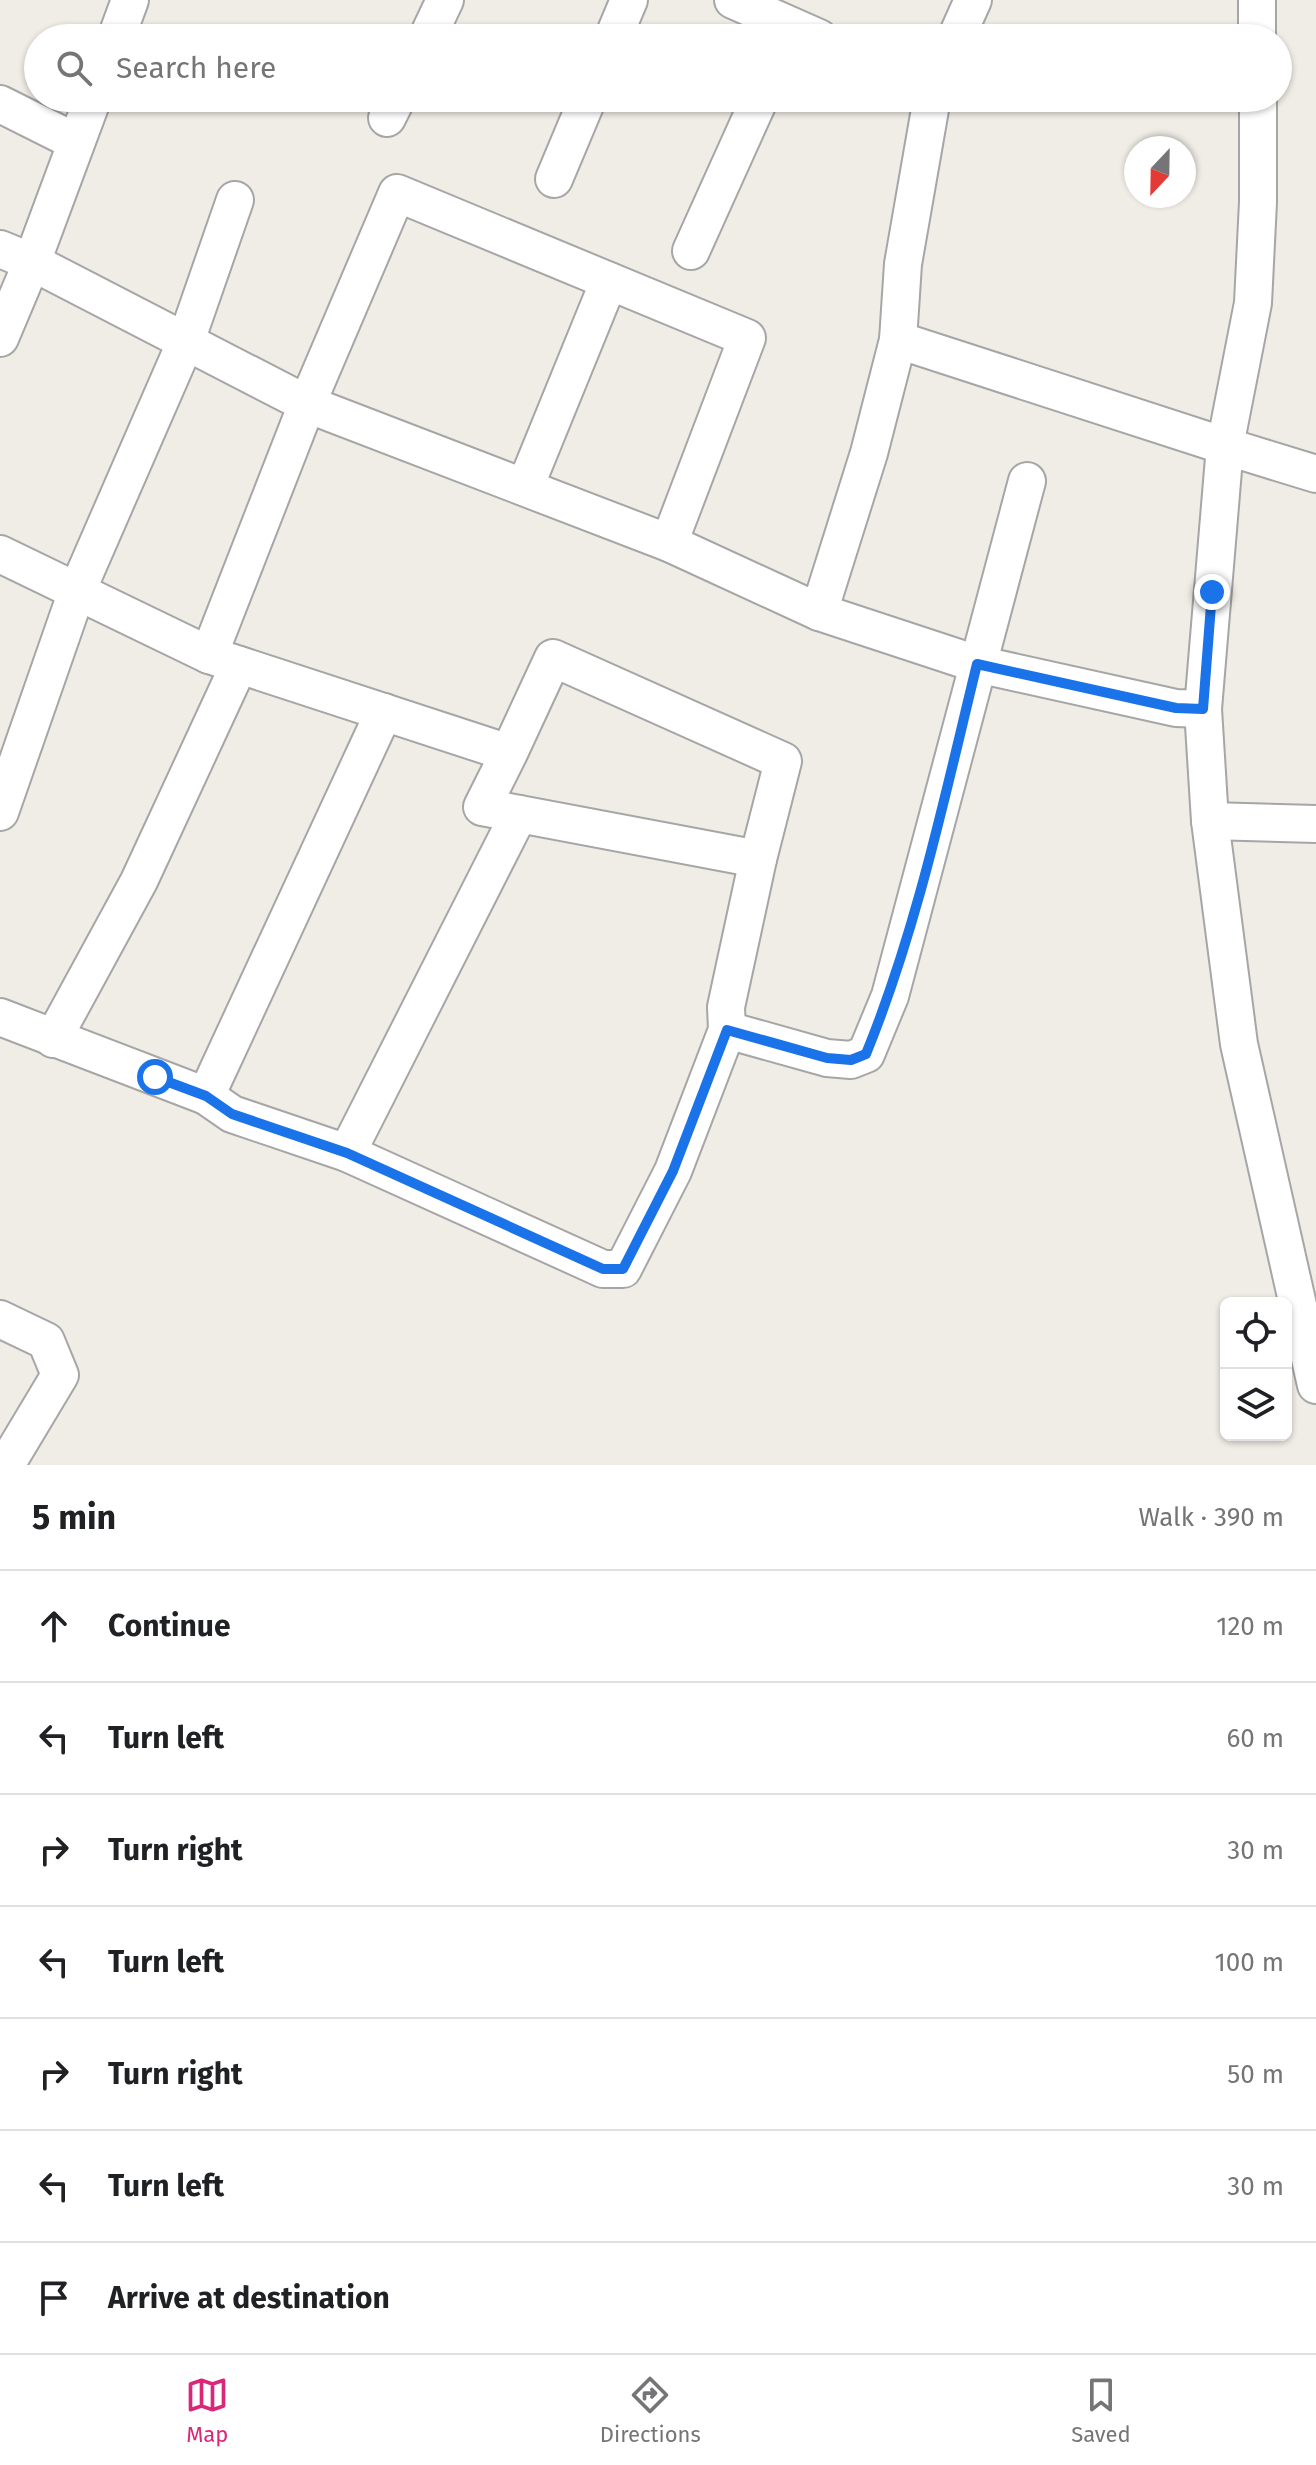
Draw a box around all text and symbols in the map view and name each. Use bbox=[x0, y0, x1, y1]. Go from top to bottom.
search box bbox=[24, 24, 1292, 112]
icon: search bbox=[52, 46, 96, 90]
text: Search here bbox=[116, 50, 276, 86]
north arrow bbox=[1124, 136, 1196, 208]
route end bbox=[1194, 574, 1230, 610]
route start bbox=[137, 1059, 173, 1095]
map controls bbox=[1220, 1297, 1292, 1441]
button: locate bbox=[1220, 1297, 1292, 1369]
button: layers bbox=[1220, 1369, 1292, 1441]
text: 5 min bbox=[32, 1497, 116, 1538]
text: Walk · 390 m bbox=[1138, 1502, 1284, 1533]
icon: ahead bbox=[32, 1604, 76, 1648]
text: Continue bbox=[108, 1608, 231, 1644]
text: 120 m bbox=[1216, 1611, 1284, 1642]
icon: left bbox=[32, 1716, 76, 1760]
text: Turn left bbox=[108, 1720, 224, 1756]
text: 60 m bbox=[1226, 1723, 1284, 1754]
icon: right bbox=[32, 1828, 76, 1872]
text: Turn right bbox=[108, 1832, 243, 1868]
text: 30 m bbox=[1227, 1835, 1284, 1866]
icon: left bbox=[32, 1940, 76, 1984]
text: Turn left bbox=[108, 1944, 224, 1980]
text: 100 m bbox=[1215, 1947, 1284, 1978]
icon: right bbox=[32, 2052, 76, 2096]
text: Turn right bbox=[108, 2056, 243, 2092]
text: 50 m bbox=[1227, 2059, 1284, 2090]
icon: left bbox=[32, 2164, 76, 2208]
text: Turn left bbox=[108, 2168, 224, 2204]
text: 30 m bbox=[1227, 2171, 1284, 2202]
icon: arrive bbox=[32, 2276, 76, 2320]
text: Arrive at destination bbox=[108, 2280, 390, 2316]
tab: Map bbox=[185, 2373, 229, 2448]
tab: Directions bbox=[600, 2373, 701, 2448]
tab: Saved bbox=[1071, 2373, 1131, 2448]

